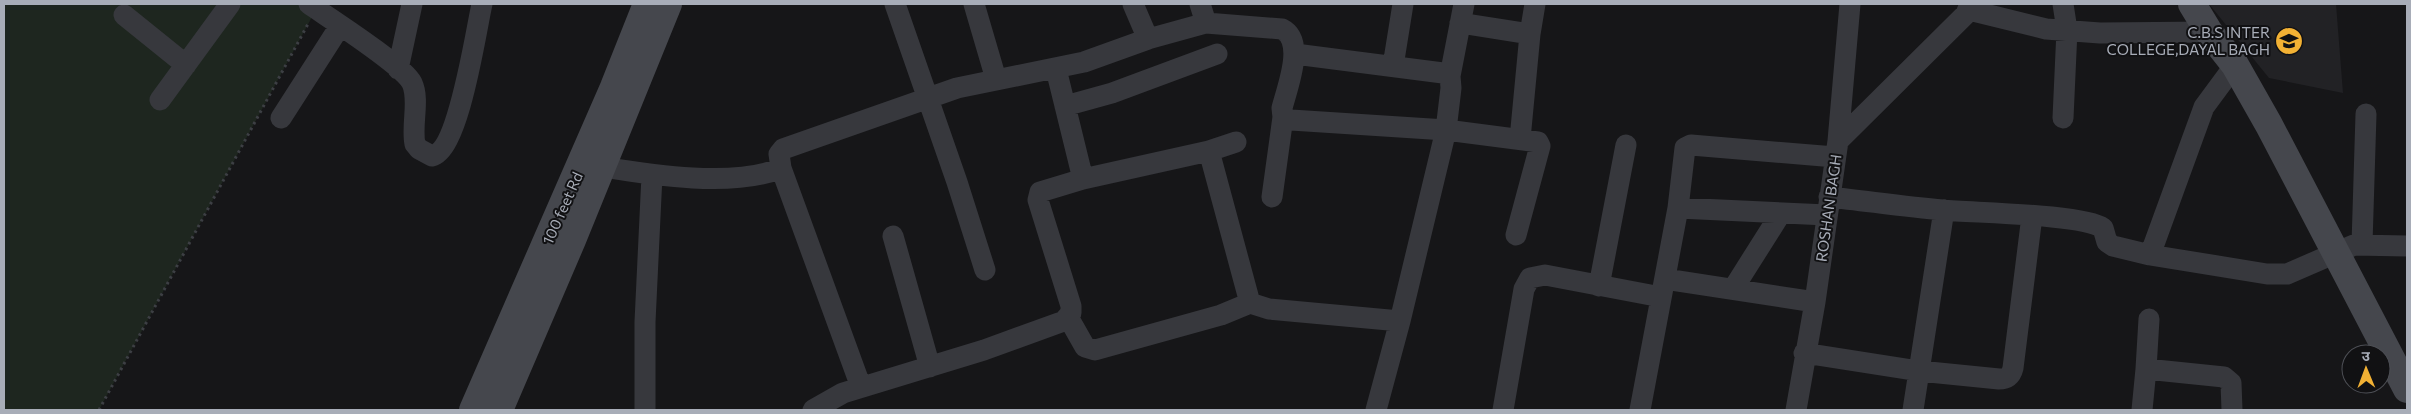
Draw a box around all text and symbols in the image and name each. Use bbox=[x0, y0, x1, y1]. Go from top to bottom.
place label: C.B.S INTER COLLEGE,DAYAL BAGH bbox=[2106, 23, 2270, 58]
school or university icon: C.B.S INTER COLLEGE,DAYAL BAGH bbox=[2274, 26, 2304, 56]
street label: ROSHAN BAGH bbox=[1812, 153, 1844, 263]
street label: 100 feet Rd bbox=[538, 169, 586, 247]
north arrow bbox=[2341, 344, 2391, 394]
text: उ bbox=[2362, 347, 2371, 364]

